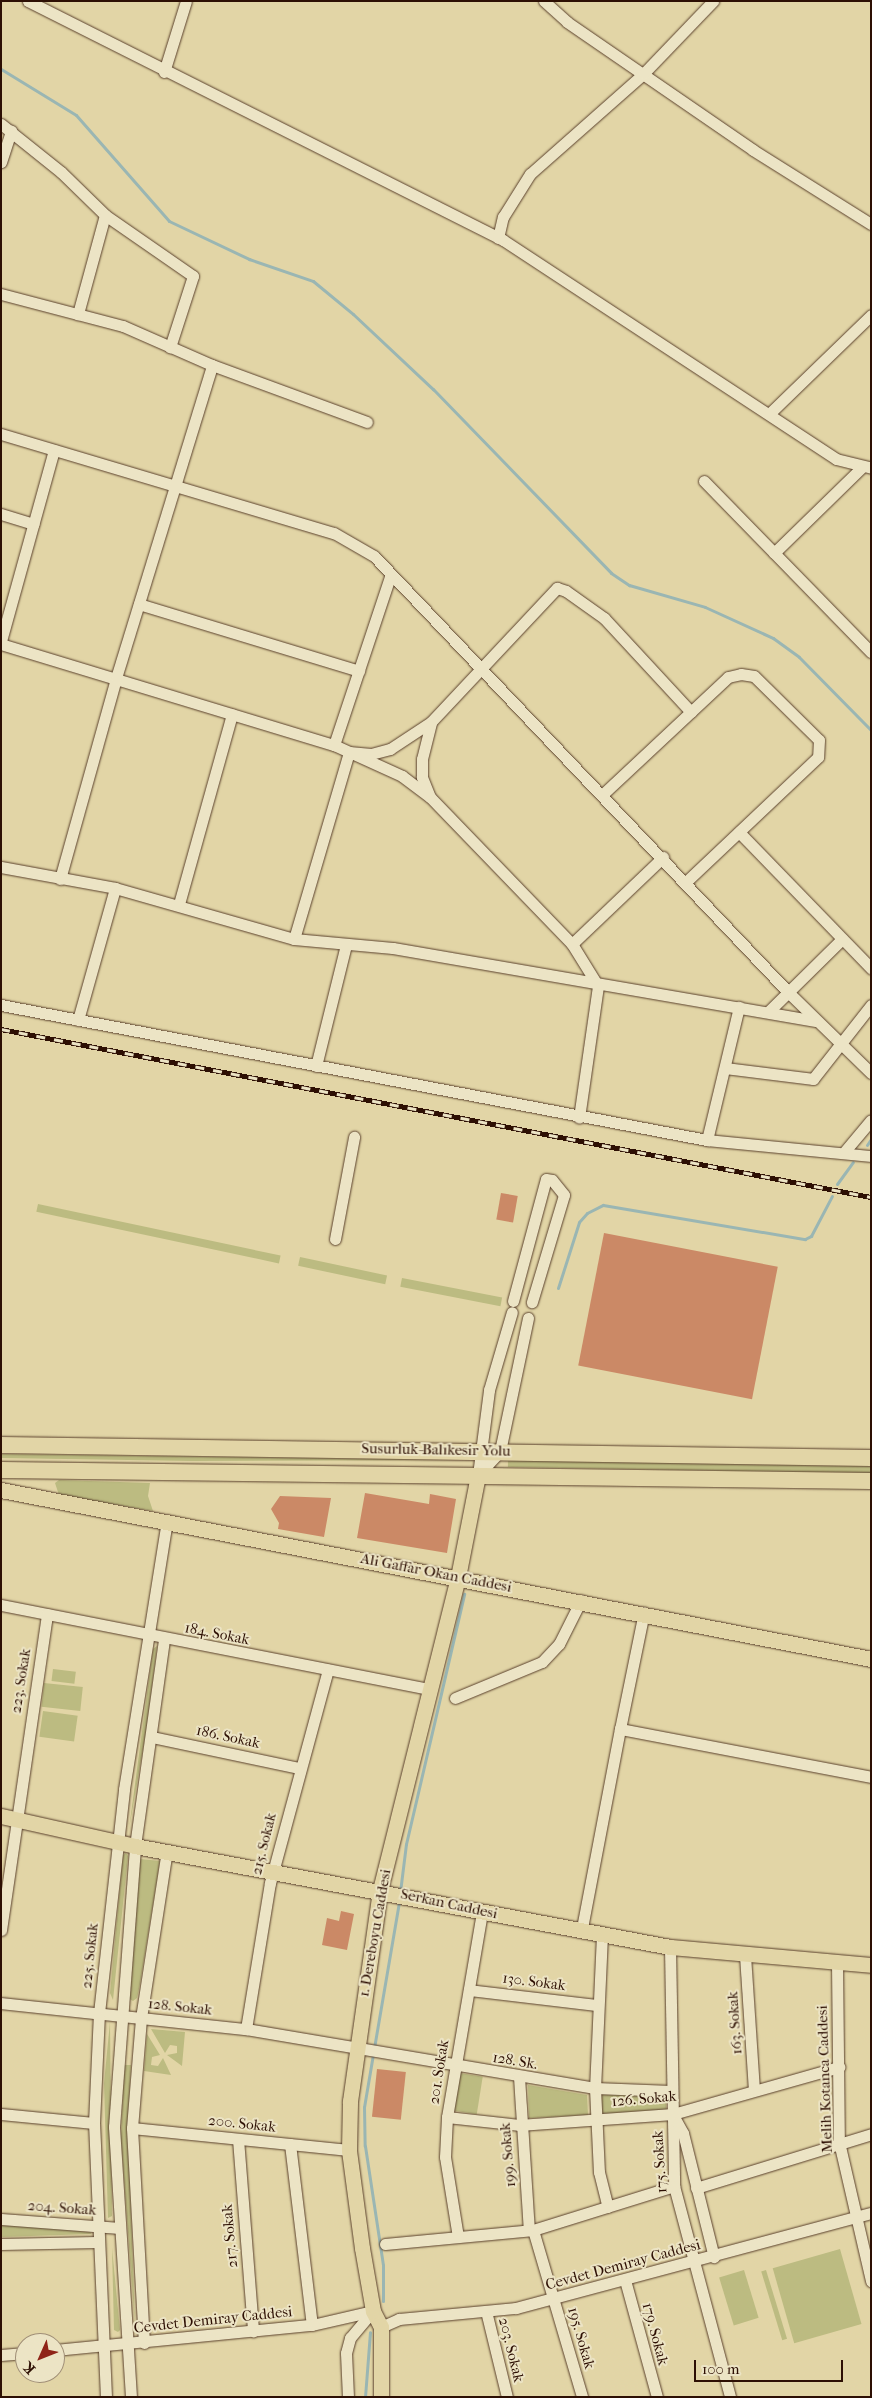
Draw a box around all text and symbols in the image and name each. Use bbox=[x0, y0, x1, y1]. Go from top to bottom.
street label: Susurluk-Balıkesir Yolu bbox=[361, 1440, 511, 1460]
street label: Ali Gaffar Okan Caddesi bbox=[359, 1550, 513, 1596]
street label: 184. Sokak bbox=[183, 1619, 251, 1649]
street label: 223. Sokak bbox=[7, 1647, 35, 1715]
street label: 186. Sokak bbox=[194, 1721, 262, 1753]
street label: 215. Sokak bbox=[248, 1811, 280, 1877]
street label: 1. Dereboyu Caddesi bbox=[355, 1868, 395, 1998]
street label: Serkan Caddesi bbox=[399, 1885, 499, 1923]
street label: 225. Sokak bbox=[78, 1922, 102, 1990]
street label: 130. Sokak bbox=[501, 1969, 567, 1995]
street label: 163. Sokak bbox=[724, 1991, 746, 2055]
street label: 128. Sokak bbox=[147, 1995, 213, 2019]
street label: Melih Kotanca Caddesi bbox=[813, 2005, 837, 2153]
street label: 201. Sokak bbox=[425, 2039, 453, 2105]
street label: 128. Sk. bbox=[491, 2049, 539, 2073]
street label: 126. Sokak bbox=[611, 2087, 677, 2111]
street label: 200. Sokak bbox=[207, 2111, 277, 2137]
street label: 199. Sokak bbox=[496, 2122, 520, 2188]
street label: 175. Sokak bbox=[649, 2130, 671, 2194]
street label: 204. Sokak bbox=[27, 2197, 97, 2219]
street label: 217. Sokak bbox=[218, 2203, 242, 2269]
street label: Cevdet Demiray Caddesi bbox=[544, 2236, 702, 2294]
street label: 179. Sokak bbox=[638, 2301, 672, 2367]
street label: Cevdet Demiray Caddesi bbox=[133, 2303, 293, 2337]
street label: 195. Sokak bbox=[564, 2305, 598, 2371]
street label: 203. Sokak bbox=[494, 2316, 528, 2384]
north arrow bbox=[15, 2333, 65, 2383]
scale bar bbox=[697, 2350, 846, 2382]
text: K bbox=[20, 2359, 39, 2378]
text: 100 m bbox=[702, 2360, 740, 2378]

